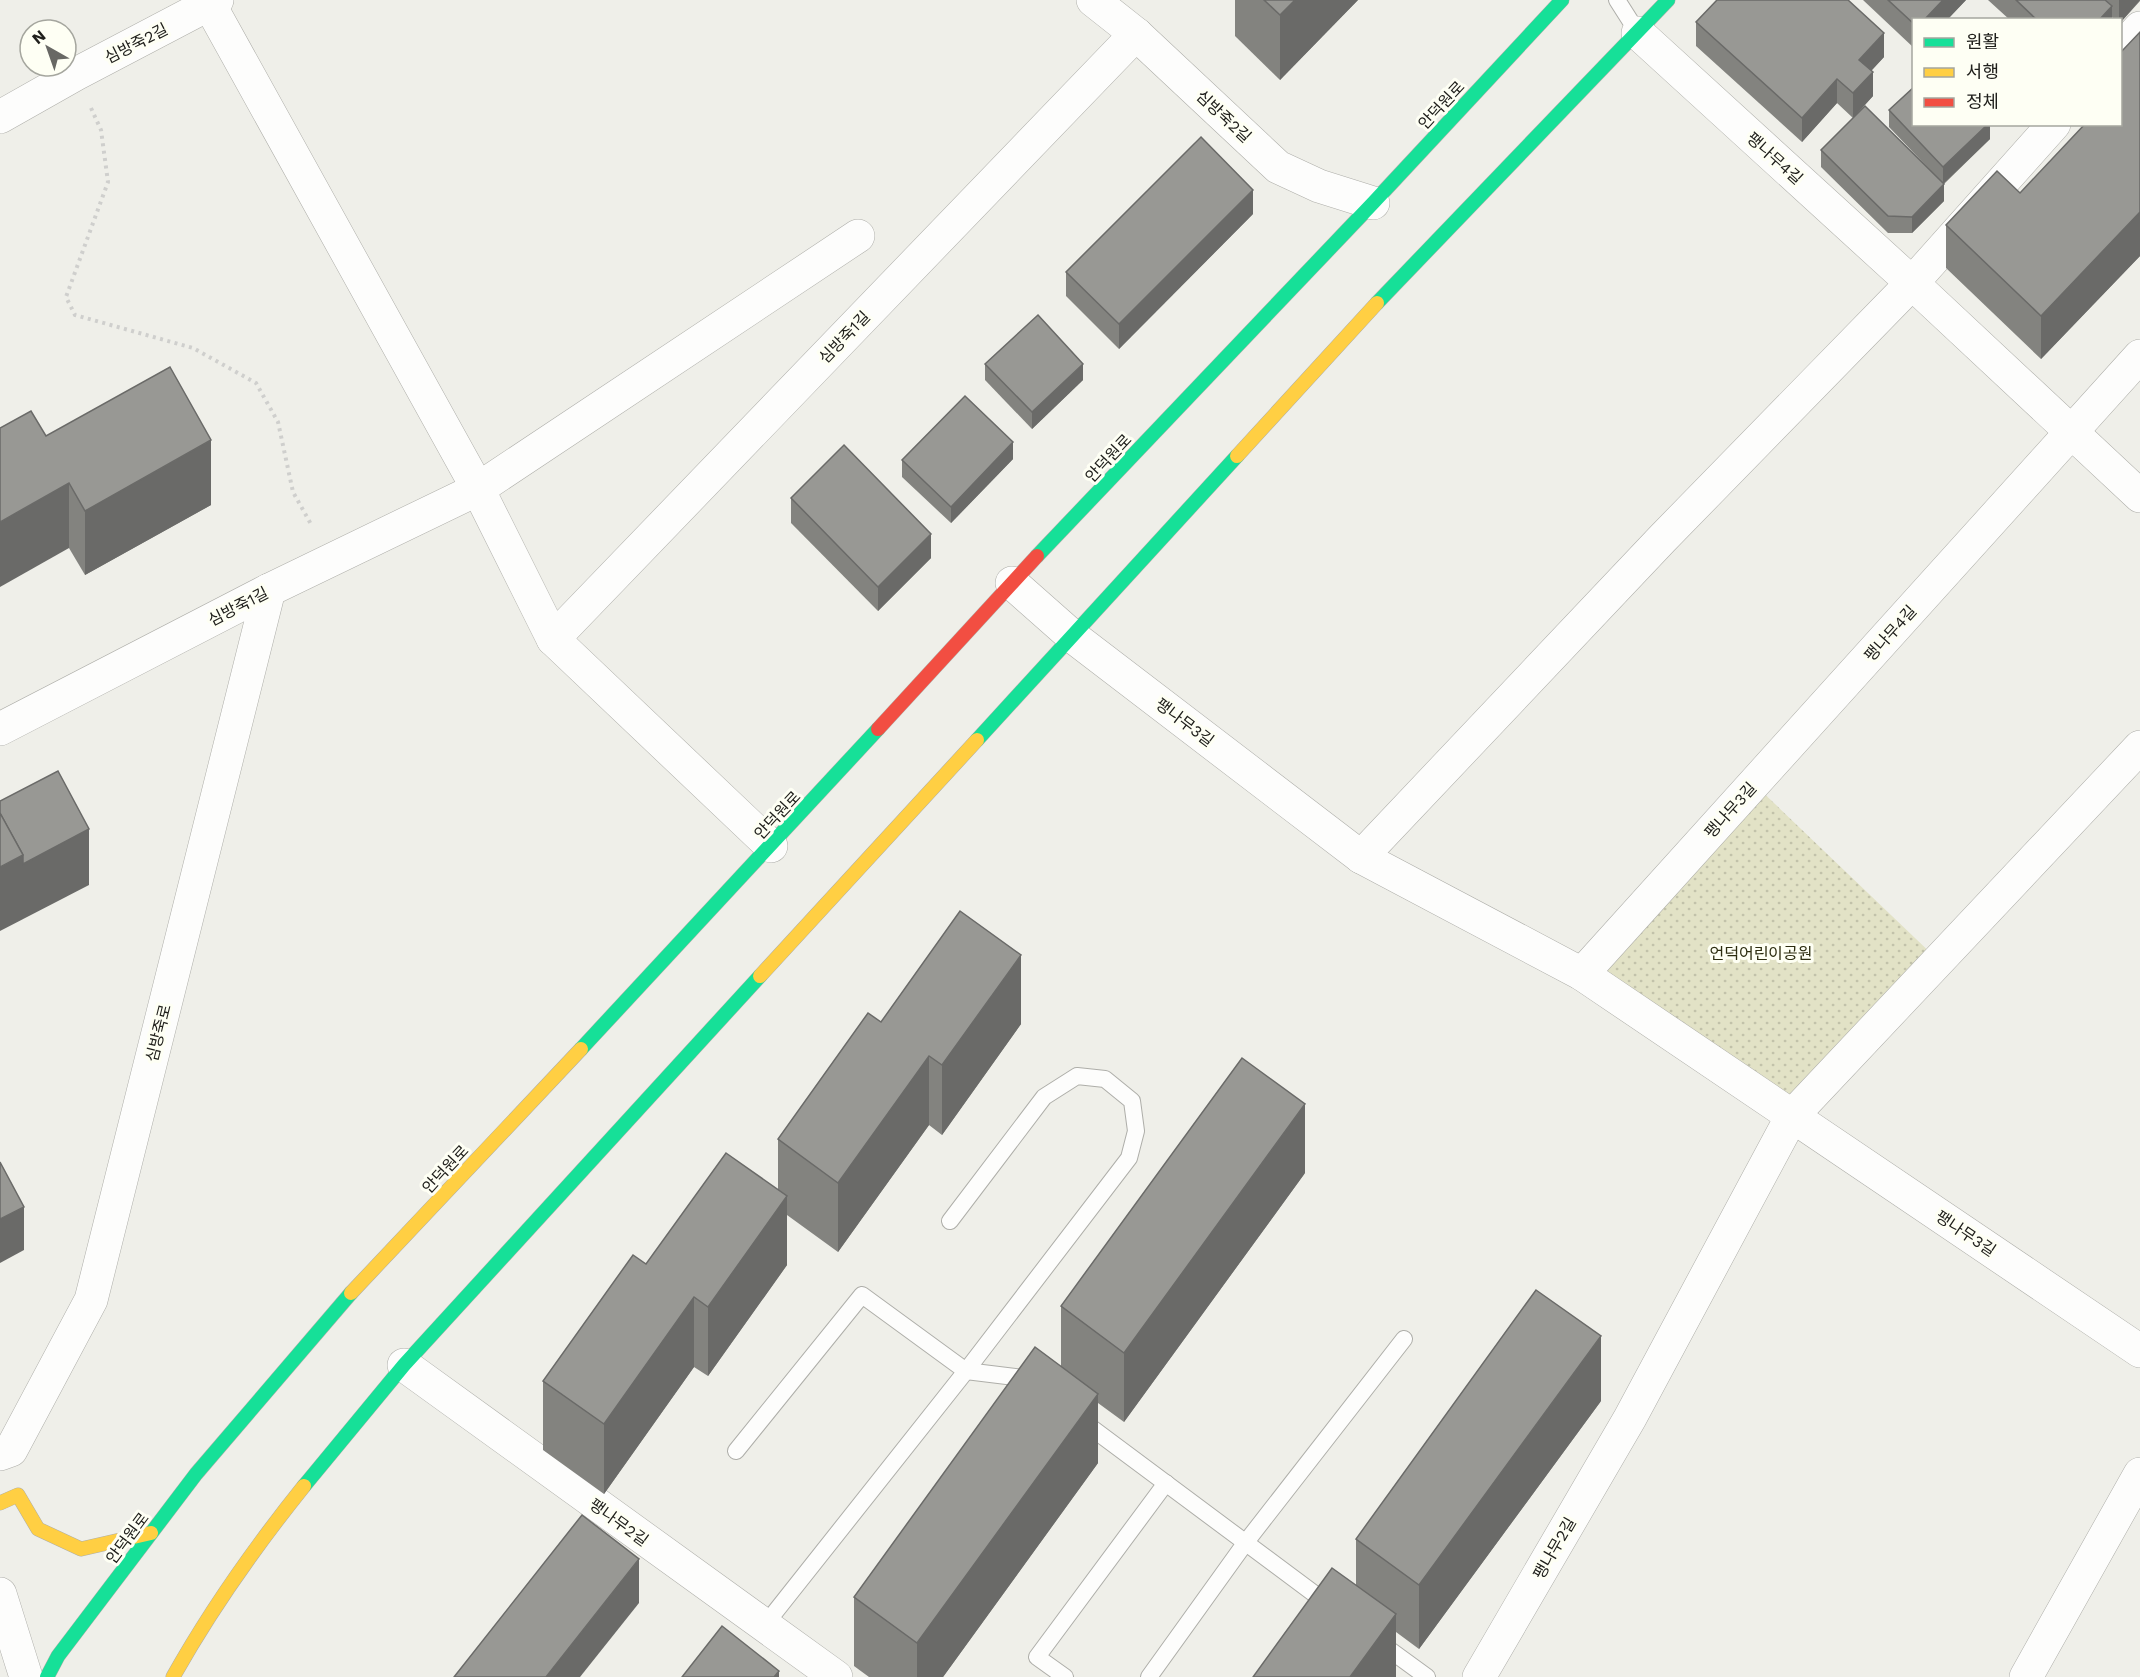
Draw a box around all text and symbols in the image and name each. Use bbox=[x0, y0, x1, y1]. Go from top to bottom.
north arrow bbox=[18, 18, 78, 78]
legend bbox=[1912, 18, 2122, 126]
street label: 심방죽2길 bbox=[102, 19, 171, 67]
text: N bbox=[28, 26, 49, 48]
text: 원활 bbox=[1966, 31, 1999, 52]
text: 서행 bbox=[1966, 61, 1999, 82]
street label: 안덕원로 bbox=[1414, 77, 1469, 133]
street label: 심방죽2길 bbox=[1192, 86, 1255, 147]
text: 정체 bbox=[1966, 91, 1999, 112]
street label: 팽나무4길 bbox=[1743, 128, 1807, 188]
street label: 심방죽1길 bbox=[815, 307, 874, 367]
street label: 안덕원로 bbox=[1081, 430, 1136, 486]
street label: 심방죽1길 bbox=[205, 583, 272, 630]
street label: 팽나무4길 bbox=[1860, 601, 1920, 665]
street label: 팽나무3길 bbox=[1152, 694, 1218, 751]
street label: 팽나무3길 bbox=[1700, 779, 1760, 842]
street label: 안덕원로 bbox=[750, 787, 805, 843]
park label: 언덕어린이공원 bbox=[1709, 944, 1813, 963]
street label: 심방죽로 bbox=[142, 1002, 175, 1064]
street label: 안덕원로 bbox=[418, 1141, 473, 1197]
street label: 팽나무3길 bbox=[1932, 1206, 1999, 1260]
street label: 팽나무2길 bbox=[586, 1495, 652, 1550]
street label: 안덕원로 bbox=[102, 1509, 153, 1568]
street label: 팽나무2길 bbox=[1529, 1514, 1580, 1583]

